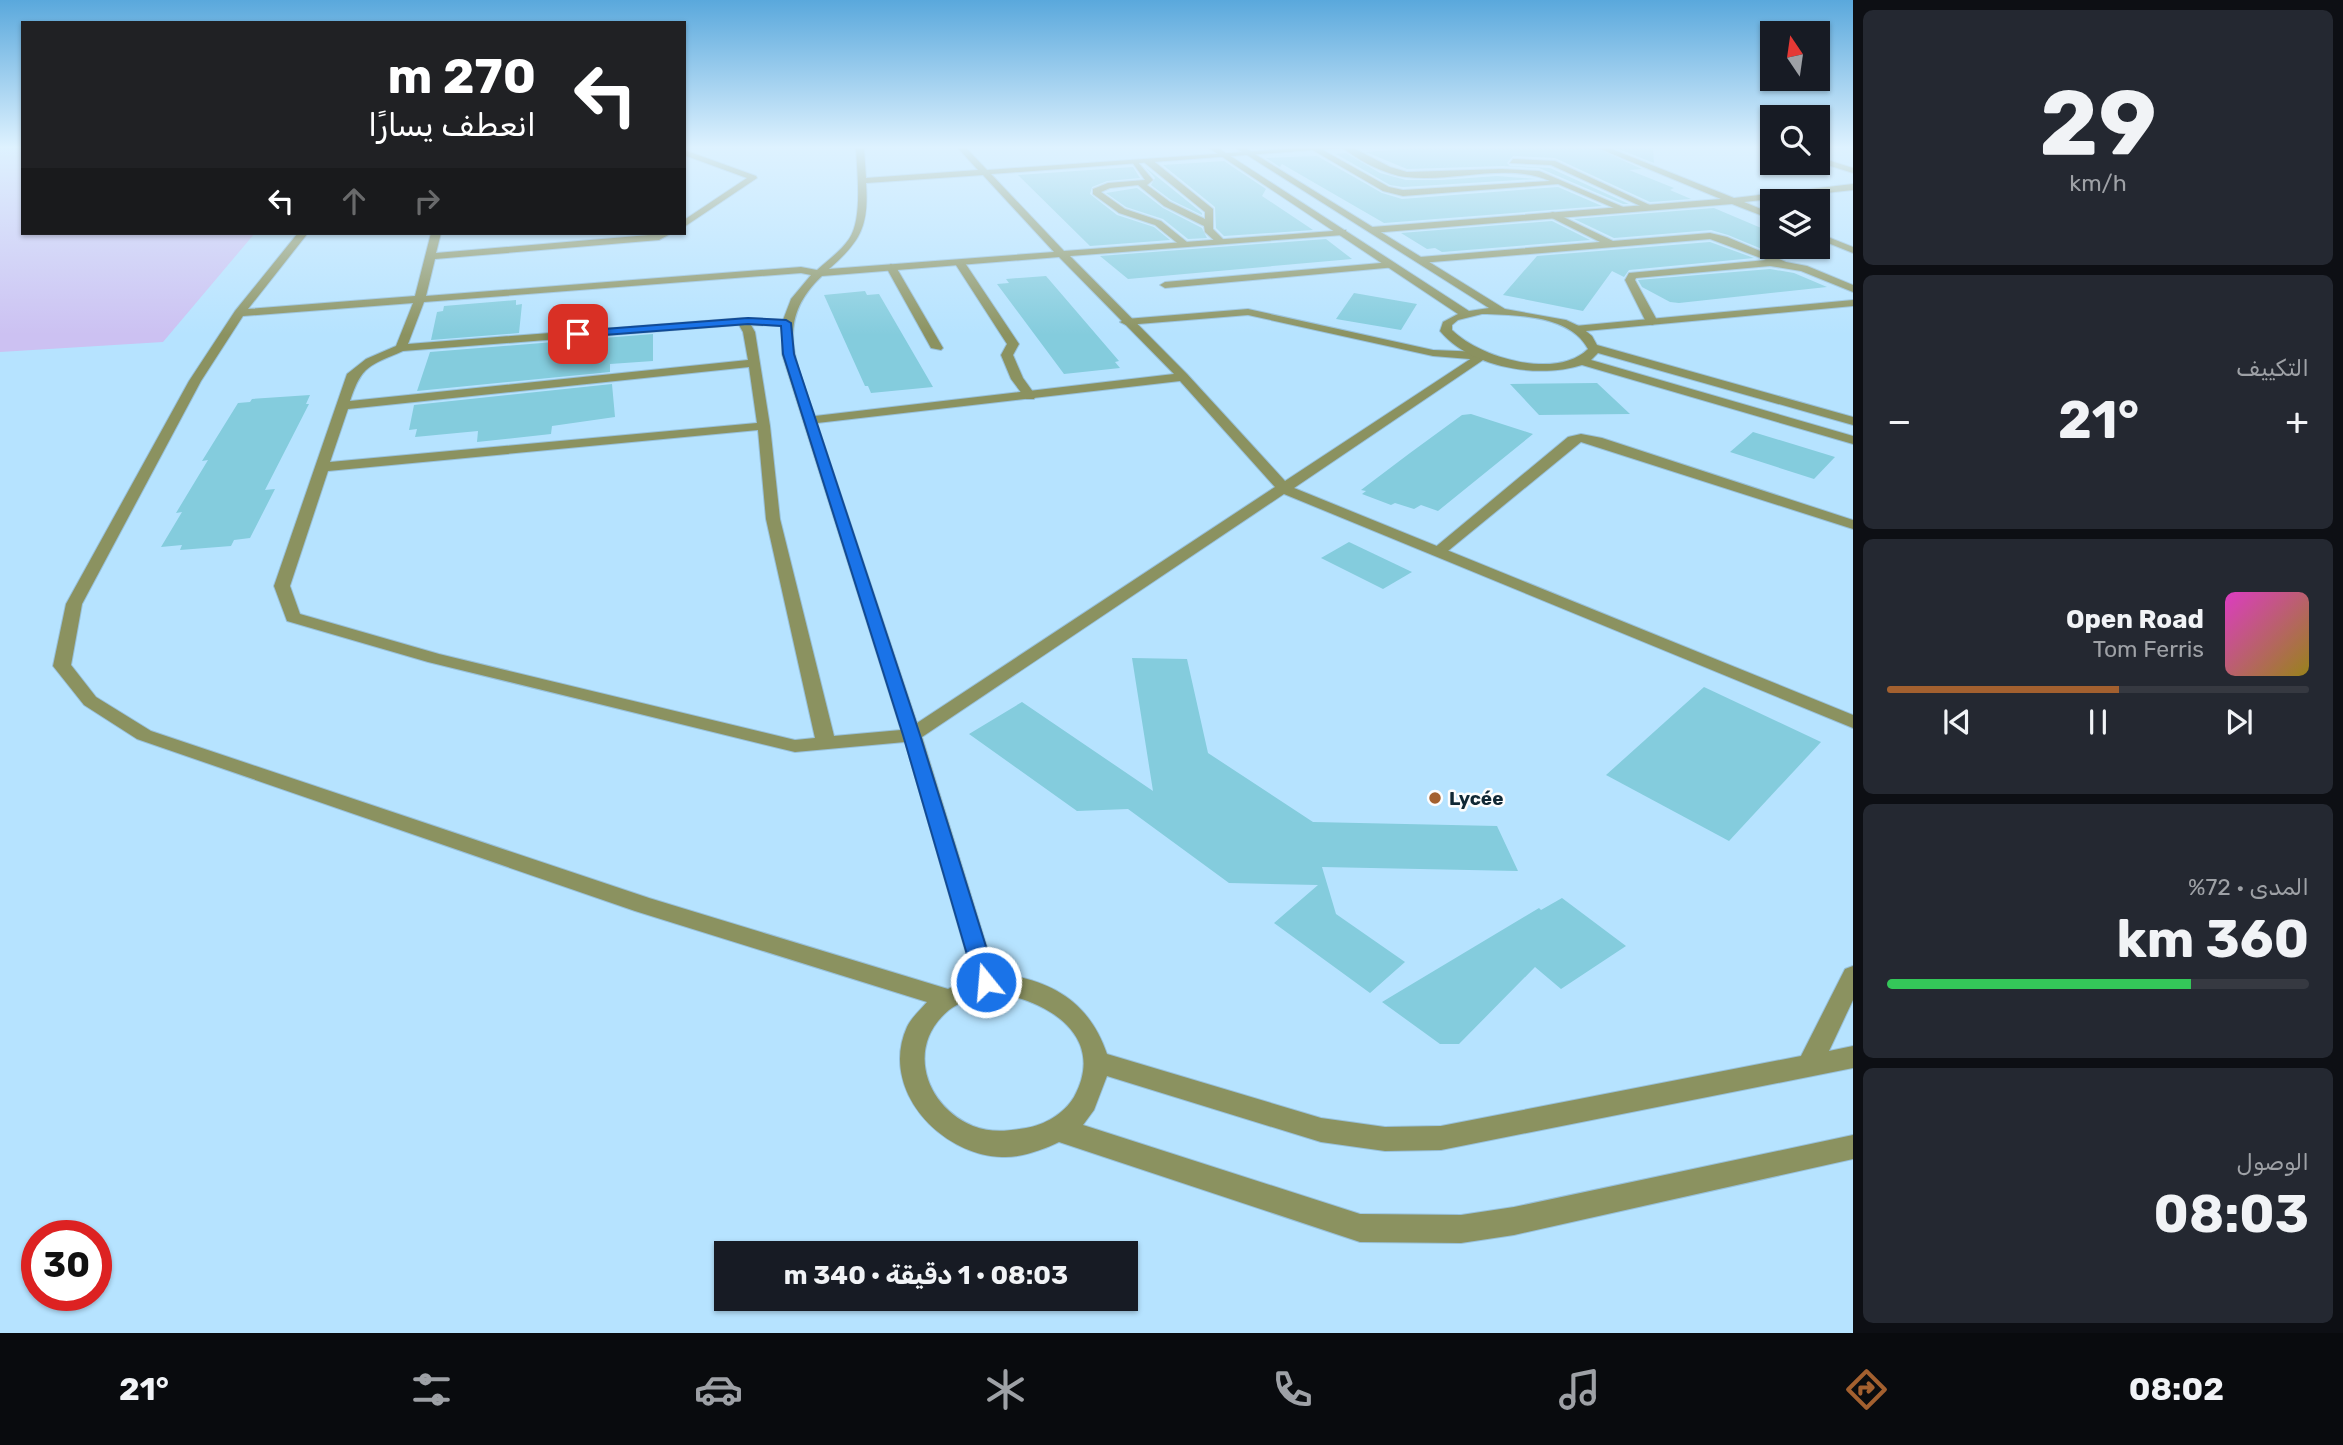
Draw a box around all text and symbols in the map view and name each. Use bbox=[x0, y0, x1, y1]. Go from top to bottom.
north arrow bbox=[1760, 21, 1830, 91]
map controls bbox=[1760, 21, 1830, 259]
text: 270 m bbox=[387, 47, 536, 105]
icon: left bbox=[560, 49, 651, 140]
text: 29 bbox=[2039, 69, 2157, 177]
button: search bbox=[1760, 105, 1830, 175]
text: انعطف يسارًا bbox=[368, 106, 536, 144]
text: km/h bbox=[2069, 169, 2127, 197]
icon: left bbox=[262, 182, 300, 220]
icon: ahead bbox=[335, 182, 373, 220]
icon: right bbox=[408, 182, 446, 220]
button: layers bbox=[1760, 189, 1830, 259]
pin bbox=[548, 304, 608, 364]
icon: arrive bbox=[559, 315, 597, 353]
text: التكييف bbox=[2236, 354, 2309, 382]
text: 21° bbox=[2058, 389, 2139, 451]
text: − bbox=[1887, 398, 1912, 444]
text: + bbox=[2285, 398, 2309, 444]
text: Open Road bbox=[2066, 604, 2204, 635]
text: Tom Ferris bbox=[2093, 635, 2204, 663]
icon: previous bbox=[1938, 703, 1976, 741]
icon: pause bbox=[2079, 703, 2117, 741]
icon: next bbox=[2220, 703, 2258, 741]
place label: Lycée bbox=[1449, 787, 1503, 810]
marker: Lycée bbox=[1427, 790, 1443, 806]
text: المدى · 72% bbox=[2188, 873, 2309, 901]
text: 360 km bbox=[2116, 908, 2309, 970]
position arrow bbox=[949, 945, 1023, 1019]
text: الوصول bbox=[2237, 1148, 2309, 1176]
text: 08:03 bbox=[2154, 1183, 2309, 1245]
speed limit sign: 30 bbox=[21, 1220, 112, 1311]
text: 08:03 · 1 دقيقة · 340 m bbox=[784, 1260, 1068, 1291]
icon: filters bbox=[407, 1365, 456, 1414]
icon: car bbox=[694, 1365, 743, 1414]
icon: climate bbox=[981, 1365, 1030, 1414]
icon: phone bbox=[1268, 1365, 1317, 1414]
icon: music bbox=[1555, 1365, 1604, 1414]
icon: directions bbox=[1842, 1365, 1891, 1414]
text: 21° bbox=[119, 1370, 169, 1408]
text: 08:02 bbox=[2129, 1370, 2224, 1408]

